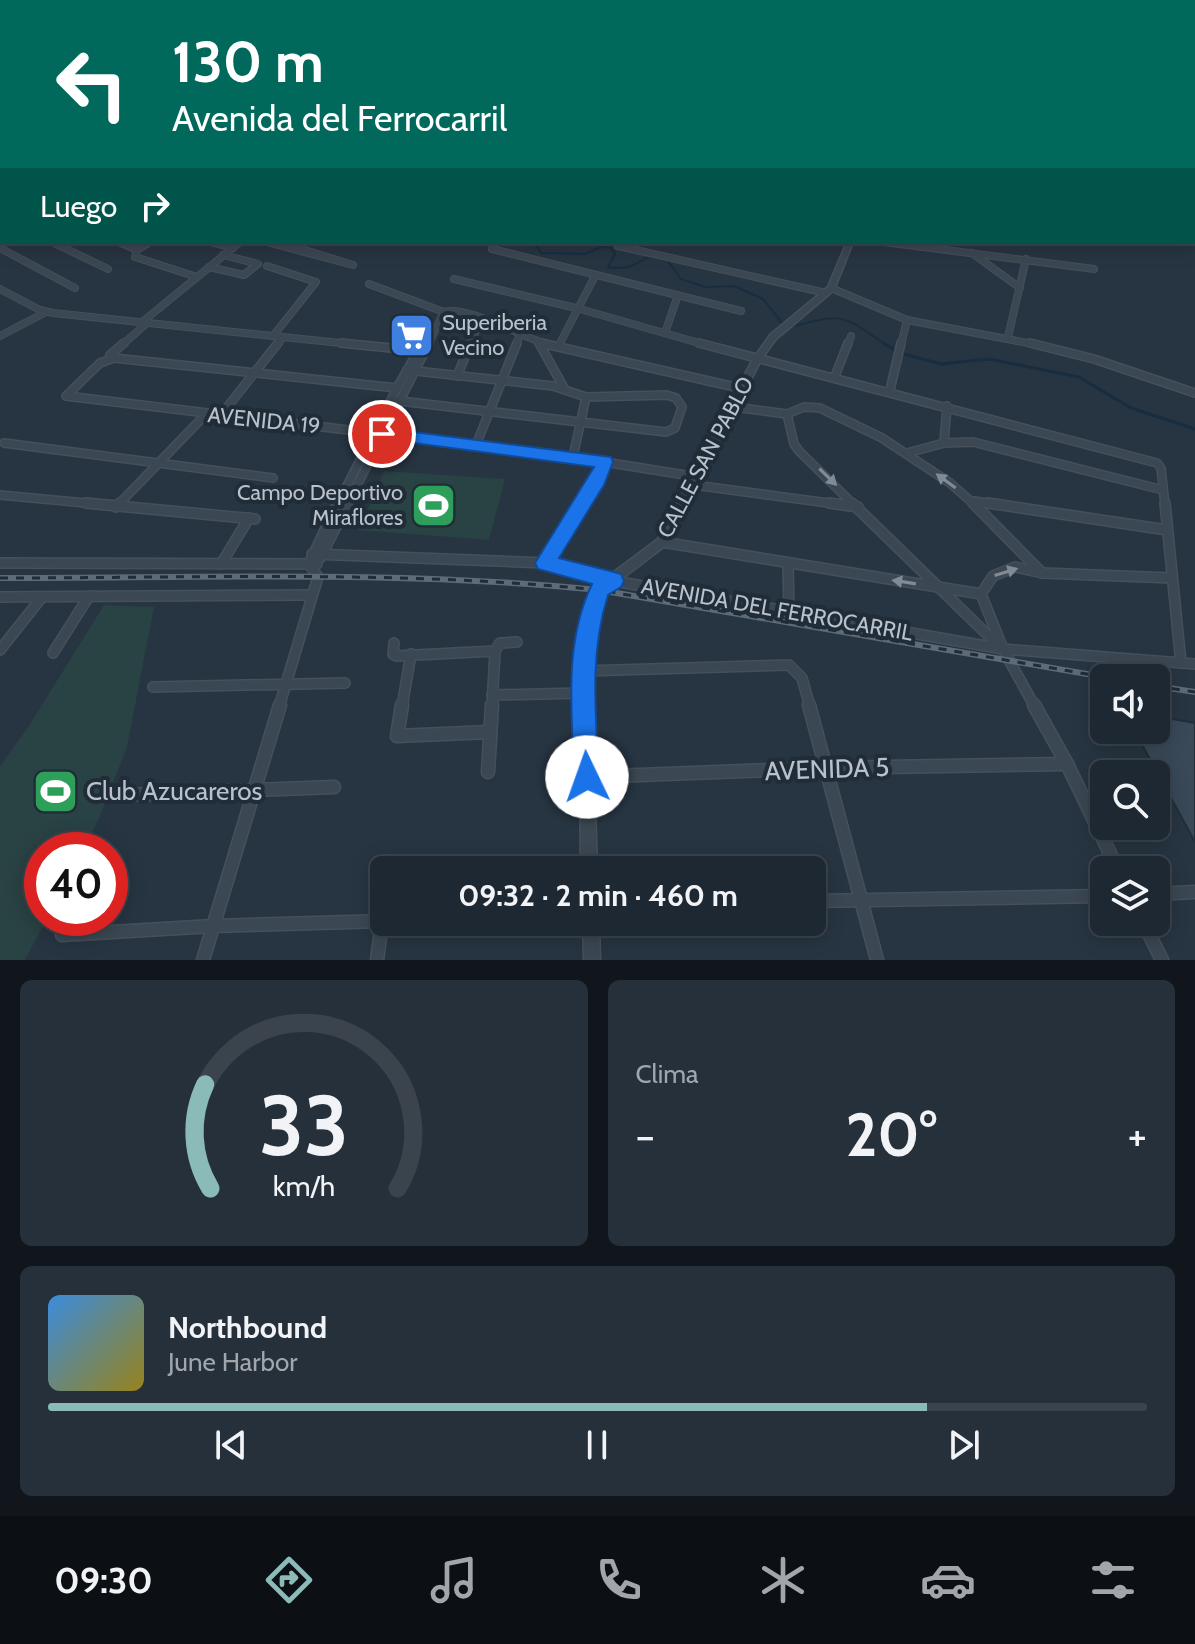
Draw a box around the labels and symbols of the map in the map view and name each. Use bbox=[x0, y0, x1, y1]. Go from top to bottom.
place label: Superiberia Vecino bbox=[442, 309, 547, 361]
supermarket icon: Superiberia Vecino bbox=[387, 311, 435, 359]
street label: CALLE SAN PABLO bbox=[652, 372, 759, 543]
pin bbox=[348, 400, 416, 468]
street label: AVENIDA 19 bbox=[206, 401, 322, 440]
one-way arrow bbox=[818, 467, 837, 485]
one-way arrow bbox=[936, 473, 957, 489]
place label: Campo Deportivo Miraflores bbox=[237, 479, 403, 531]
sports icon: Campo Deportivo Miraflores bbox=[410, 481, 458, 529]
one-way arrow bbox=[994, 565, 1018, 578]
street label: AVENIDA DEL FERROCARRIL bbox=[639, 572, 915, 647]
one-way arrow bbox=[891, 575, 916, 588]
position arrow bbox=[545, 735, 629, 819]
street label: AVENIDA 5 bbox=[764, 751, 890, 787]
sports icon: Club Azucareros bbox=[31, 767, 79, 815]
place label: Club Azucareros bbox=[86, 775, 263, 807]
speed limit sign: 40 bbox=[24, 832, 128, 936]

